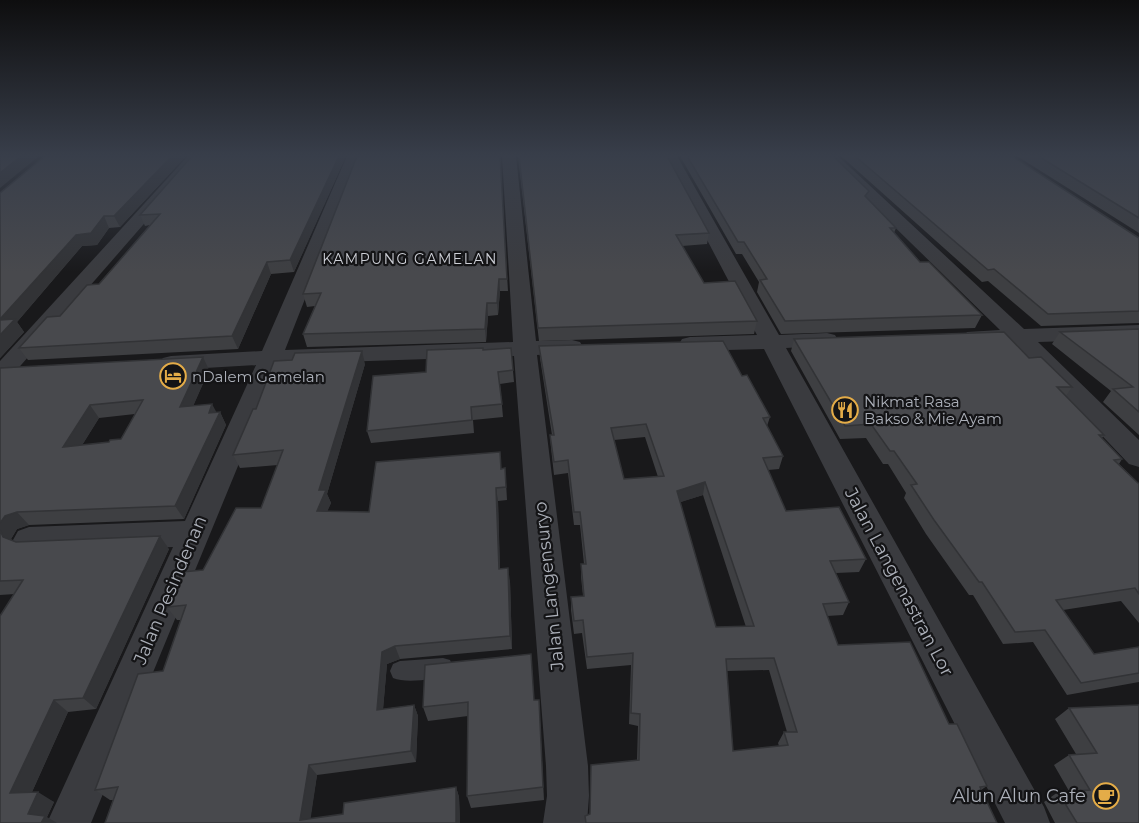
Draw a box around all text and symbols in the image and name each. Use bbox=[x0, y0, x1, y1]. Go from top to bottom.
district label: KAMPUNG GAMELAN bbox=[322, 250, 498, 268]
hotel icon: nDalem Gamelan bbox=[158, 361, 188, 391]
place label: nDalem Gamelan bbox=[192, 367, 325, 386]
place label: Nikmat Rasa Bakso & Mie Ayam bbox=[864, 392, 1002, 428]
restaurant icon: Nikmat Rasa Bakso & Mie Ayam bbox=[830, 395, 860, 425]
street label: Jalan Langenastran Lor bbox=[839, 483, 958, 680]
street label: Jalan Langensuryo bbox=[529, 501, 569, 672]
street label: Jalan Pesindenan bbox=[128, 512, 211, 669]
cafe icon: Alun Alun Cafe bbox=[1091, 781, 1121, 811]
place label: Alun Alun Cafe bbox=[952, 785, 1086, 807]

